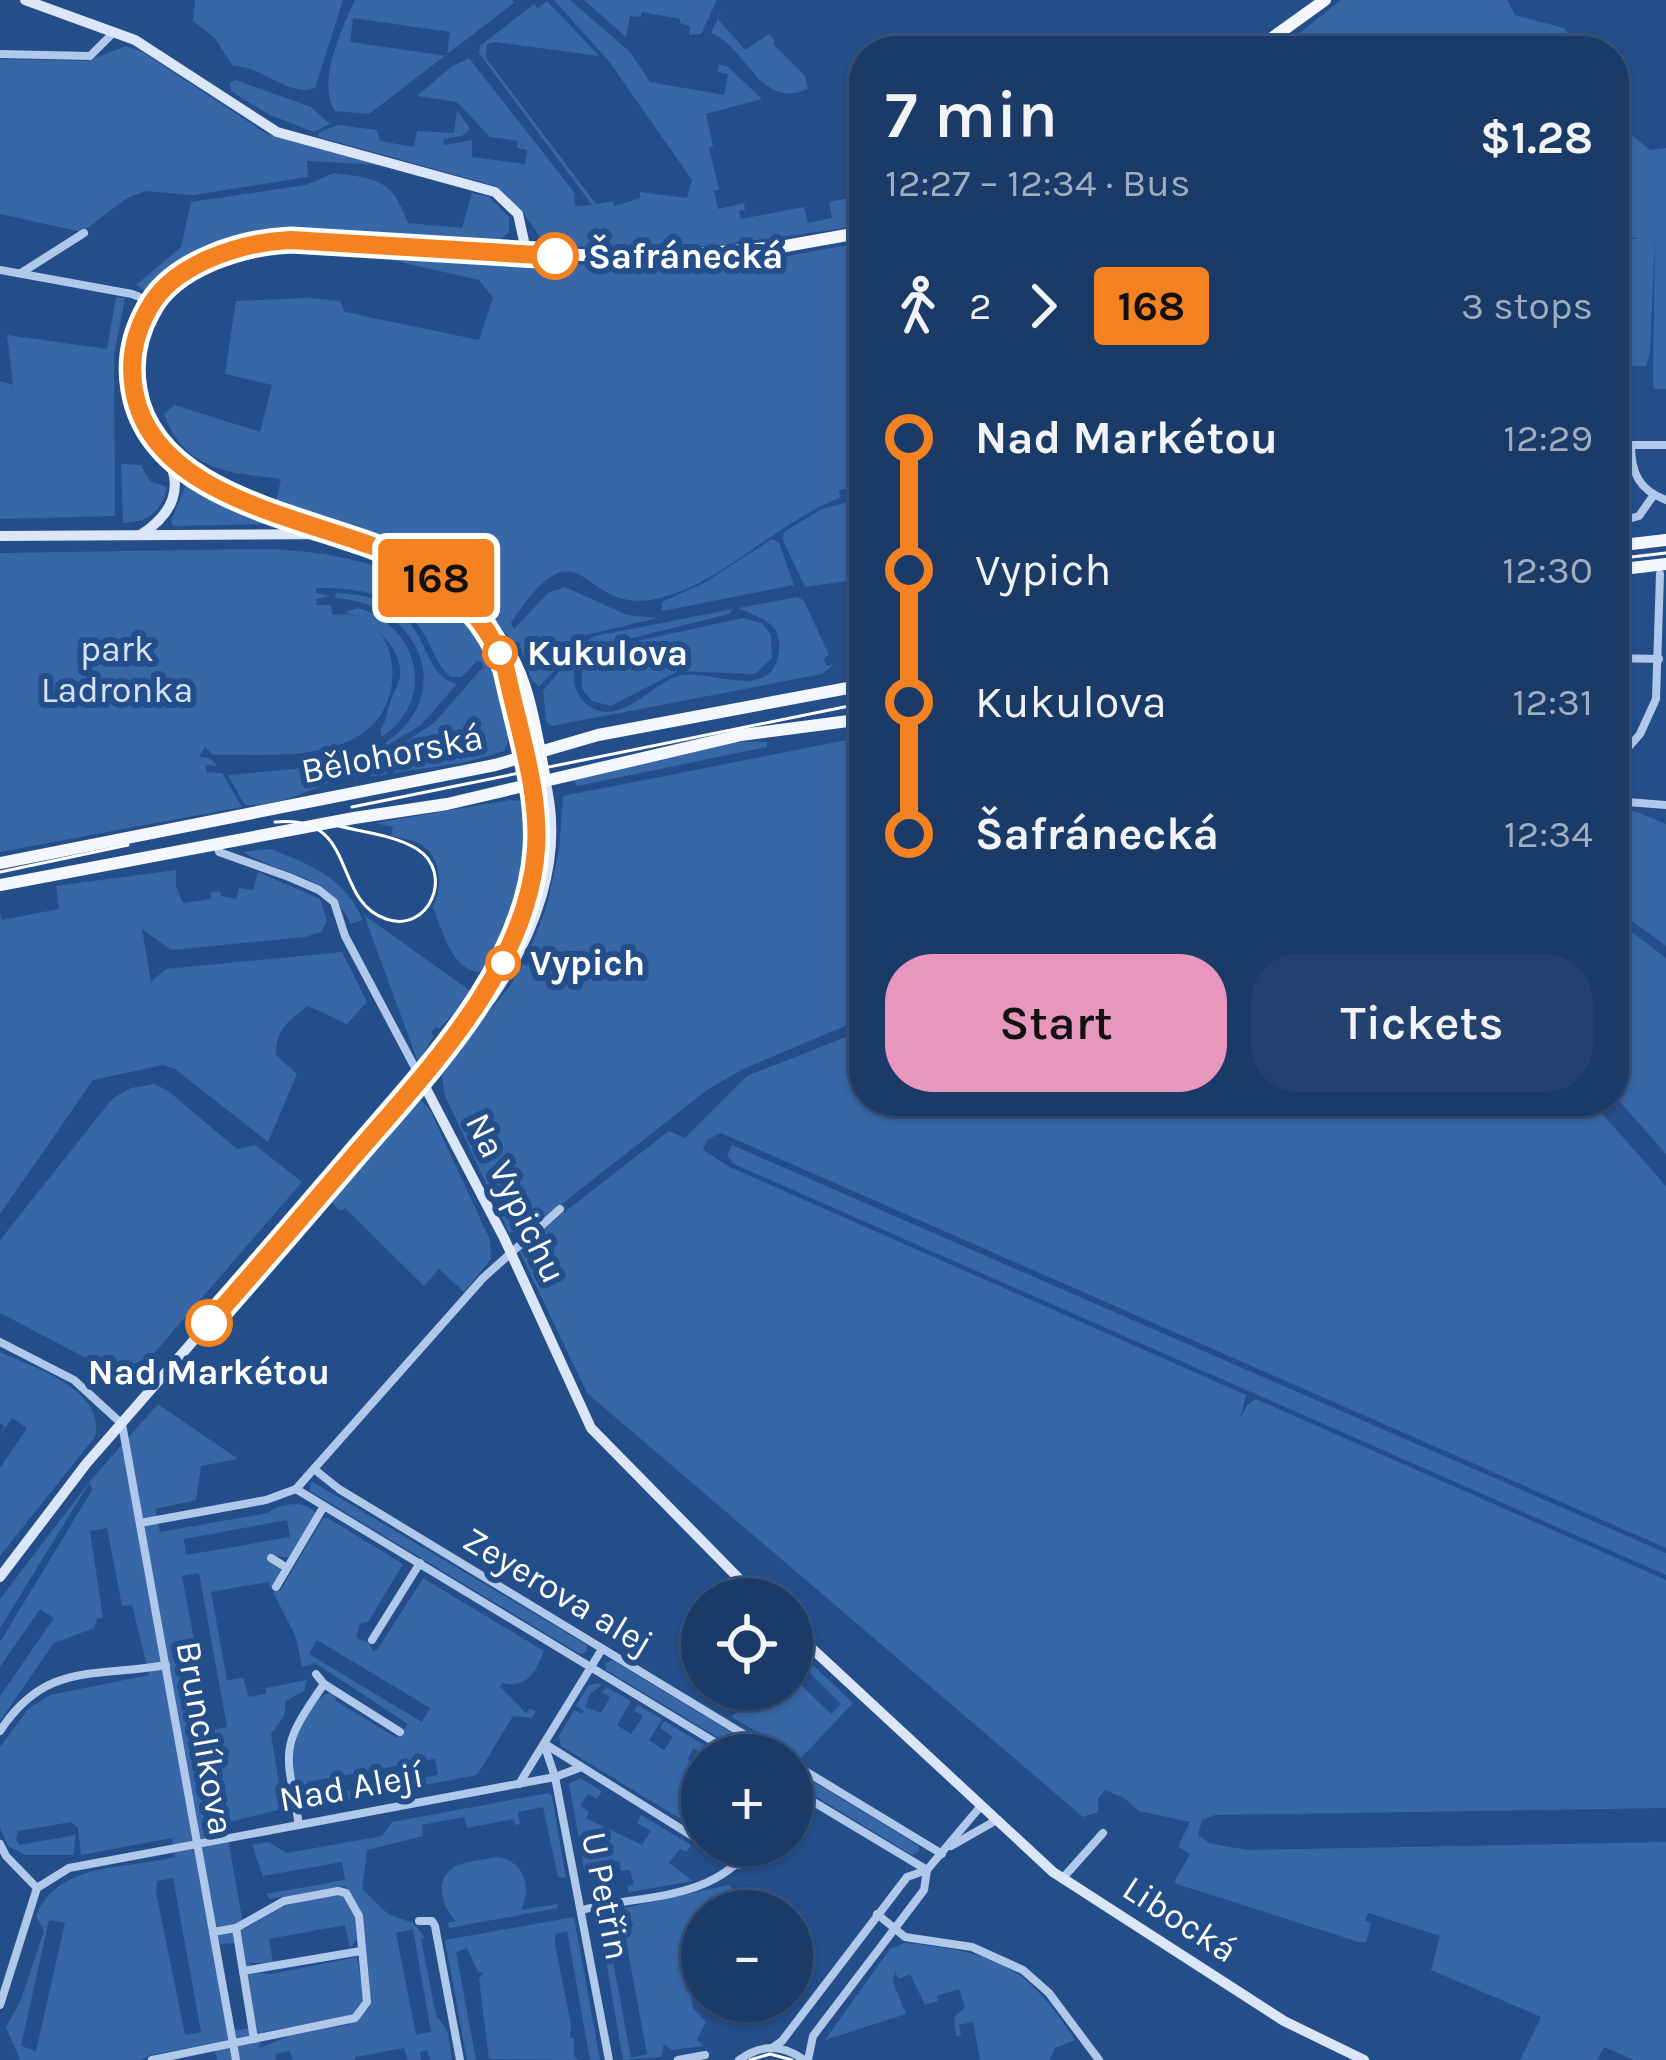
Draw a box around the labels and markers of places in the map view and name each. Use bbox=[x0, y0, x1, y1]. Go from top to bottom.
marker: Šafránecká bbox=[533, 234, 577, 278]
place label: Šafránecká bbox=[588, 234, 783, 277]
place label: Kukulova bbox=[527, 632, 688, 674]
marker: Kukulova bbox=[484, 637, 516, 669]
place label: Vypich bbox=[530, 942, 645, 985]
marker: Vypich bbox=[487, 947, 519, 979]
marker: Nad Markétou bbox=[187, 1301, 231, 1345]
place label: Nad Markétou bbox=[88, 1351, 330, 1393]

